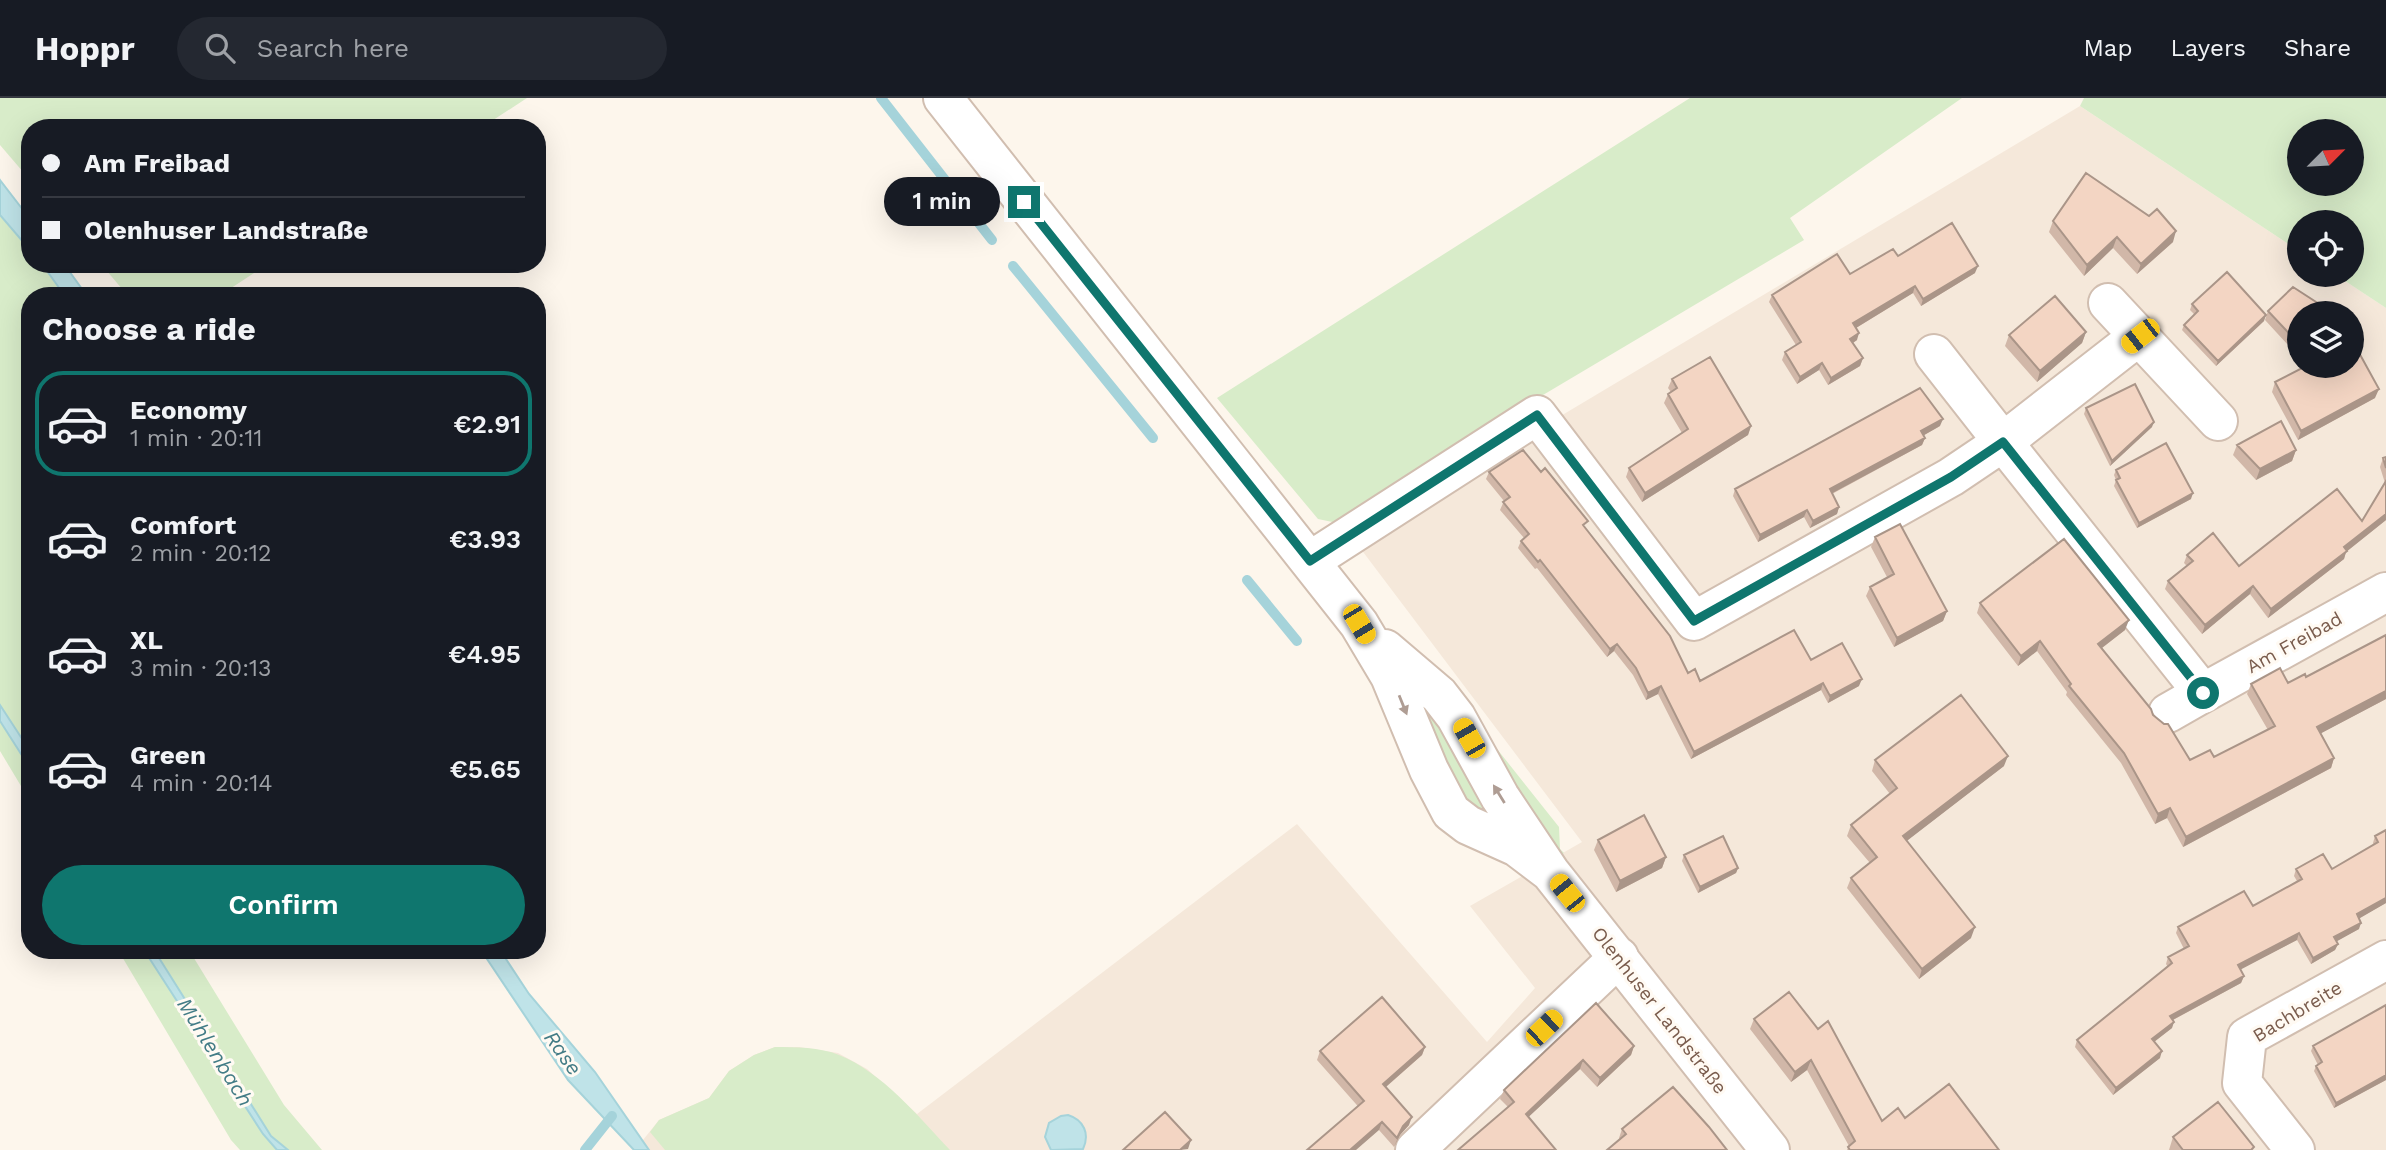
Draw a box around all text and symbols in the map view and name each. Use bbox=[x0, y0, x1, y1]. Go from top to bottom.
search box bbox=[177, 17, 667, 80]
text: Hoppr bbox=[35, 29, 135, 68]
icon: search bbox=[201, 29, 239, 67]
text: Search here bbox=[257, 33, 409, 63]
text: Map bbox=[2084, 34, 2132, 62]
text: Layers bbox=[2170, 34, 2246, 62]
text: Share bbox=[2284, 34, 2351, 62]
north arrow bbox=[2287, 119, 2364, 196]
map controls bbox=[2287, 119, 2364, 378]
text: Am Freibad bbox=[84, 148, 230, 178]
callout: 1 min bbox=[884, 178, 1000, 226]
route end bbox=[1008, 186, 1040, 218]
text: 1 min bbox=[912, 188, 972, 215]
button: locate bbox=[2287, 210, 2364, 287]
text: Olenhuser Landstraße bbox=[84, 215, 368, 245]
button: layers bbox=[2287, 301, 2364, 378]
text: Choose a ride bbox=[42, 310, 256, 348]
car bbox=[2117, 315, 2164, 357]
icon: car bbox=[46, 392, 109, 455]
text: Economy bbox=[130, 395, 247, 425]
text: €2.91 bbox=[453, 409, 521, 439]
text: 1 min · 20:11 bbox=[130, 425, 262, 452]
icon: car bbox=[46, 507, 109, 570]
text: Comfort bbox=[130, 510, 236, 540]
text: €3.93 bbox=[449, 524, 521, 554]
text: 2 min · 20:12 bbox=[130, 540, 271, 567]
car bbox=[1340, 601, 1379, 647]
street label: Am Freibad bbox=[2242, 607, 2346, 678]
icon: car bbox=[46, 622, 109, 685]
text: XL bbox=[130, 625, 163, 655]
text: €4.95 bbox=[448, 639, 521, 669]
text: 3 min · 20:13 bbox=[130, 655, 271, 682]
route start bbox=[2187, 677, 2219, 709]
one-way arrow bbox=[1398, 695, 1409, 716]
car bbox=[1450, 715, 1489, 761]
icon: car bbox=[46, 737, 109, 800]
text: Green bbox=[130, 740, 206, 770]
text: €5.65 bbox=[450, 754, 521, 784]
text: 4 min · 20:14 bbox=[130, 770, 273, 797]
one-way arrow bbox=[1492, 785, 1505, 804]
button: Confirm bbox=[42, 865, 525, 945]
car bbox=[1546, 870, 1589, 916]
street label: Olenhuser Landstraße bbox=[1587, 922, 1732, 1098]
street label: Bachbreite bbox=[2249, 976, 2346, 1047]
water label: Mühlenbach bbox=[172, 993, 259, 1111]
car bbox=[1522, 1006, 1567, 1050]
water label: Rase bbox=[539, 1026, 588, 1080]

